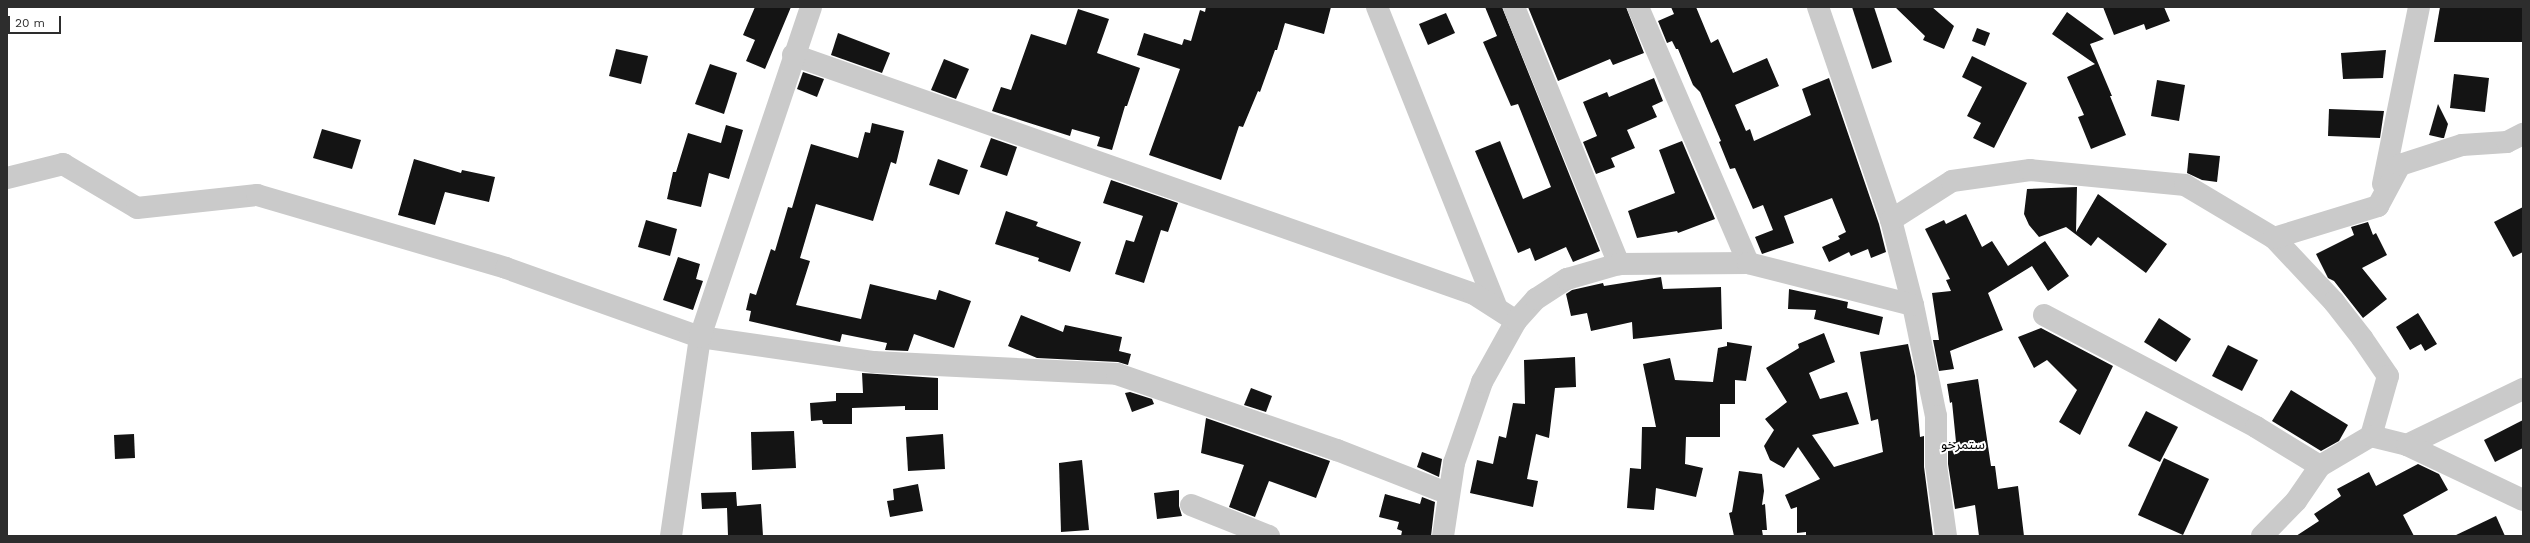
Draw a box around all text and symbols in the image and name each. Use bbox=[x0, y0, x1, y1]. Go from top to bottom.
scale bar bbox=[10, 8, 63, 34]
text: 20 m bbox=[15, 16, 45, 30]
district label: ستمرخو bbox=[1941, 436, 1985, 452]

